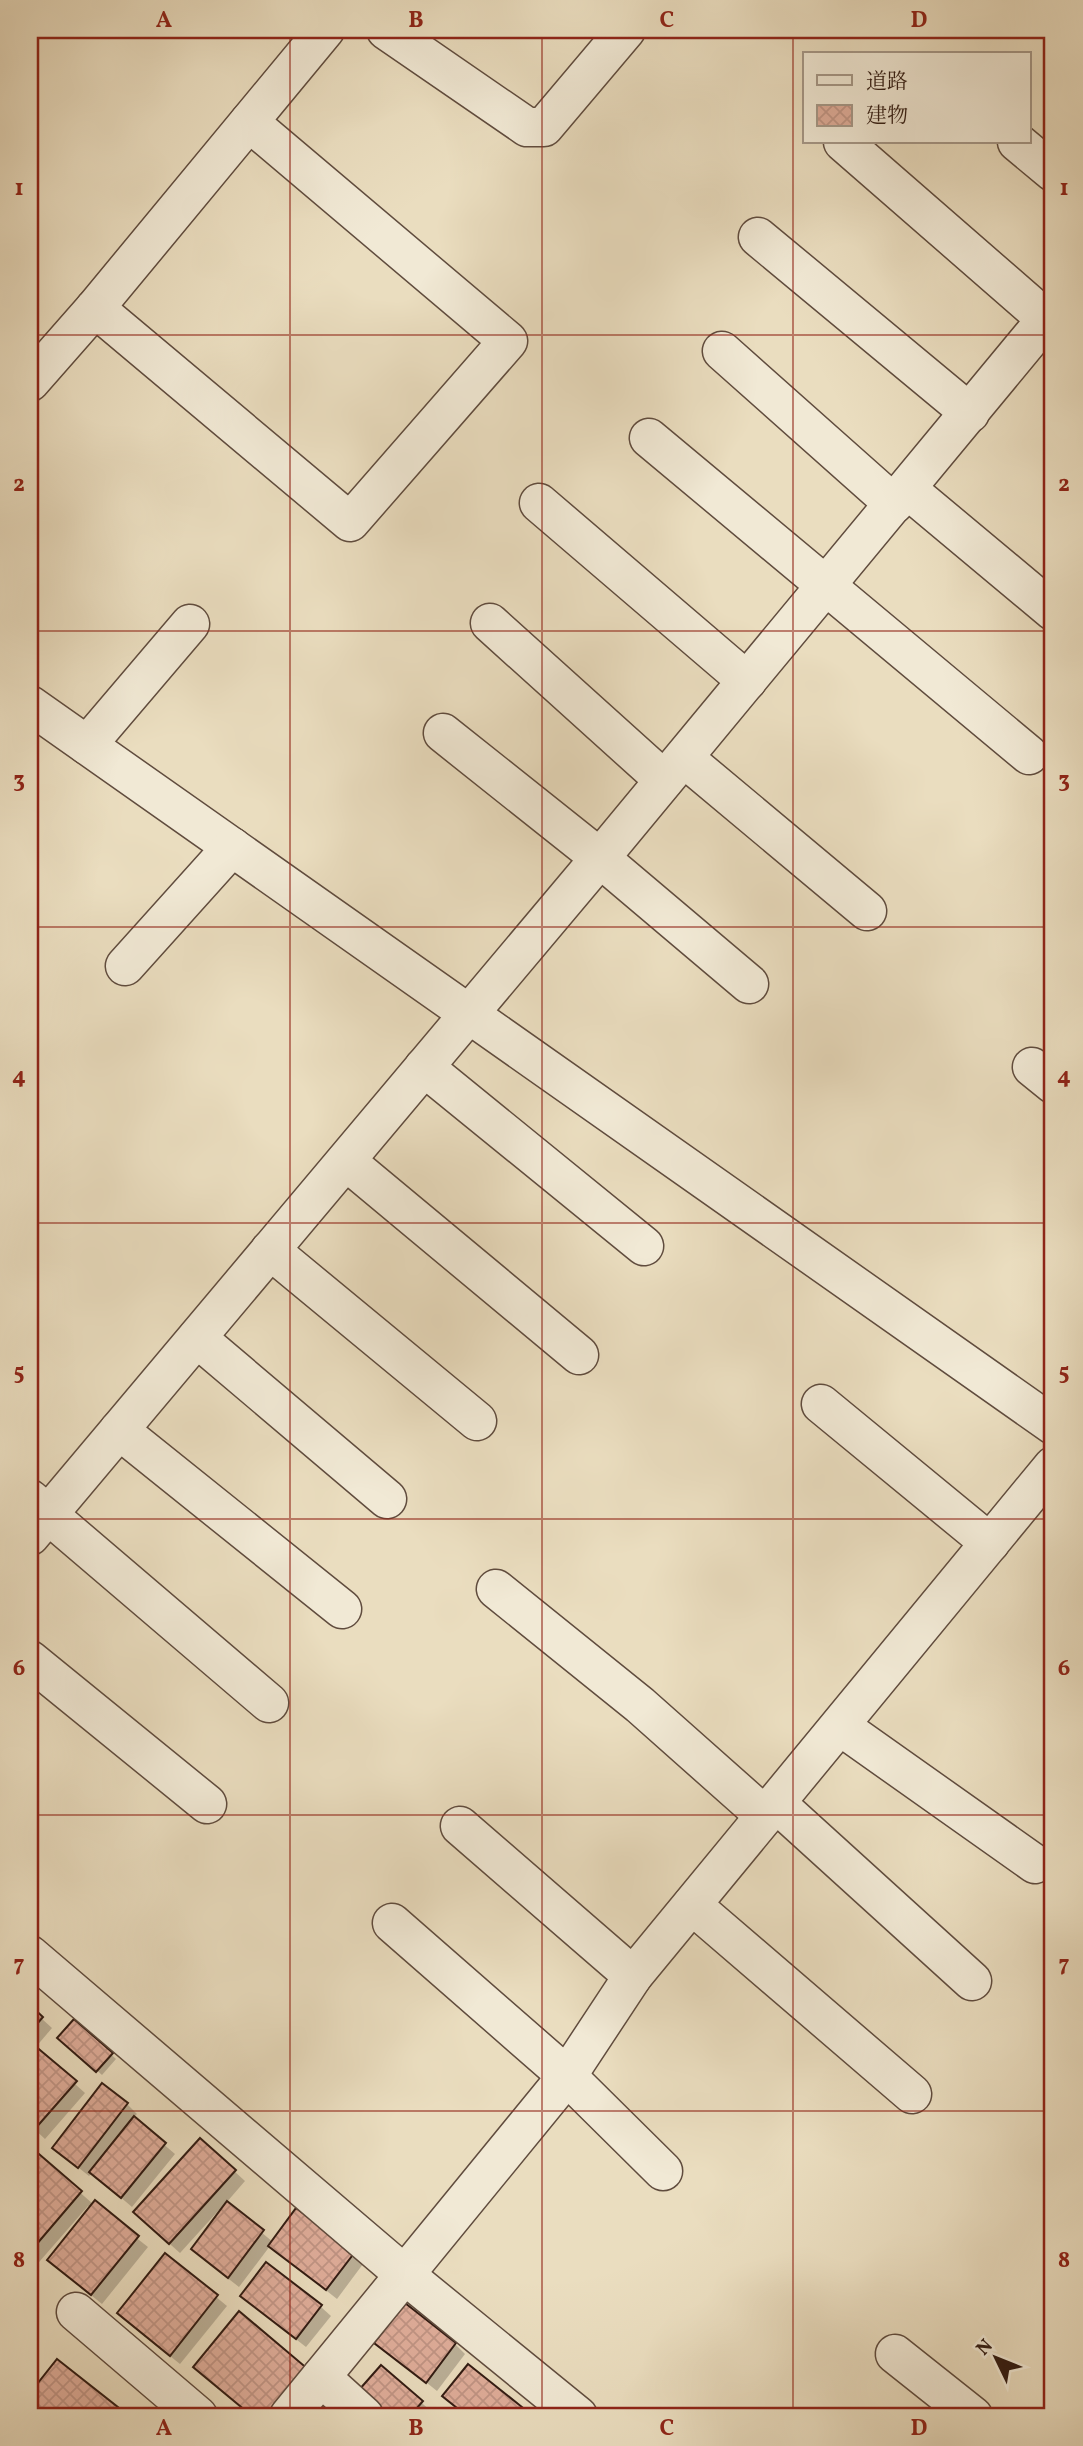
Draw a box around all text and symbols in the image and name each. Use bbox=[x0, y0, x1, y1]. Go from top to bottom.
text: A bbox=[156, 5, 172, 37]
text: B bbox=[408, 5, 424, 37]
text: C bbox=[660, 5, 674, 37]
text: D bbox=[911, 5, 928, 37]
legend bbox=[803, 52, 1030, 144]
text: 道路 bbox=[866, 68, 908, 97]
text: 建物 bbox=[866, 102, 908, 131]
text: 1 bbox=[14, 173, 24, 205]
text: 1 bbox=[1059, 173, 1069, 205]
text: 2 bbox=[13, 469, 25, 501]
text: 2 bbox=[1058, 469, 1070, 501]
text: 3 bbox=[13, 765, 25, 797]
text: 3 bbox=[1058, 765, 1070, 797]
text: 4 bbox=[12, 1061, 26, 1093]
text: 4 bbox=[1057, 1061, 1071, 1093]
text: 5 bbox=[13, 1357, 25, 1389]
text: 5 bbox=[1058, 1357, 1070, 1389]
text: 6 bbox=[13, 1653, 25, 1685]
text: 6 bbox=[1058, 1653, 1070, 1685]
text: 7 bbox=[14, 1949, 25, 1981]
text: 7 bbox=[1059, 1949, 1070, 1981]
text: 8 bbox=[13, 2245, 25, 2277]
text: 8 bbox=[1058, 2245, 1070, 2277]
north arrow bbox=[960, 2324, 1030, 2394]
text: N bbox=[971, 2334, 999, 2362]
text: A bbox=[156, 2413, 172, 2445]
text: B bbox=[408, 2413, 424, 2445]
text: C bbox=[660, 2413, 674, 2445]
text: D bbox=[911, 2413, 928, 2445]

